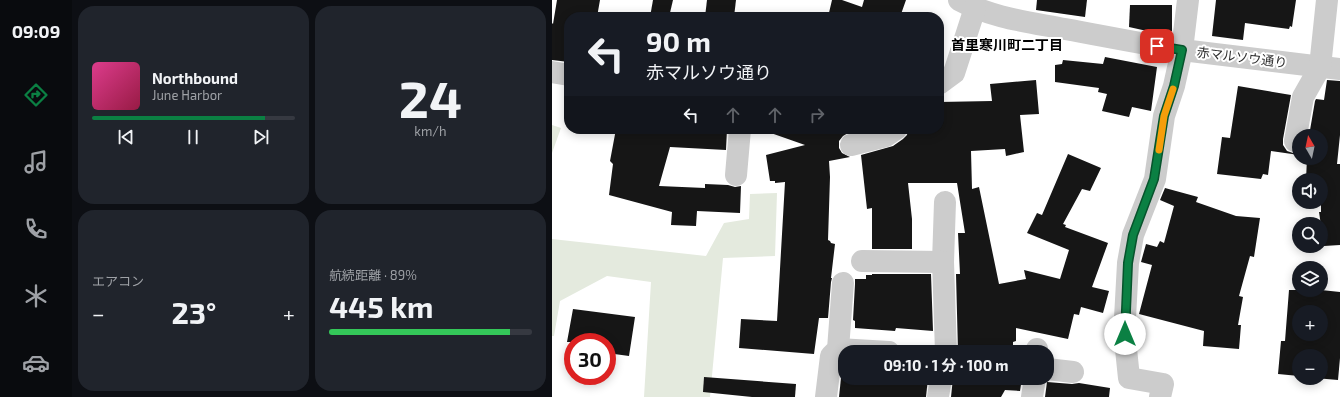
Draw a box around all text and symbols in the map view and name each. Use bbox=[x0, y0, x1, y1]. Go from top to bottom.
text: 09:09 bbox=[12, 20, 60, 42]
text: 90 m bbox=[646, 24, 711, 58]
icon: left bbox=[580, 28, 632, 80]
pin bbox=[1140, 29, 1174, 63]
icon: arrive bbox=[1146, 35, 1168, 57]
district label: 首里寒川町二丁目 bbox=[951, 36, 1063, 53]
street label: 赤マルソウ通り bbox=[1196, 44, 1288, 70]
text: 赤マルソウ通り bbox=[646, 61, 772, 83]
text: 24 bbox=[399, 66, 462, 128]
text: Northbound bbox=[152, 69, 238, 87]
icon: directions bbox=[22, 81, 50, 109]
text: June Harbor bbox=[152, 87, 222, 103]
icon: left bbox=[680, 104, 702, 126]
icon: ahead bbox=[722, 104, 744, 126]
icon: ahead bbox=[764, 104, 786, 126]
icon: right bbox=[806, 104, 828, 126]
text: km/h bbox=[414, 123, 447, 139]
icon: previous bbox=[115, 126, 137, 148]
icon: pause bbox=[182, 126, 204, 148]
icon: next bbox=[250, 126, 272, 148]
north arrow bbox=[1292, 129, 1328, 165]
map controls bbox=[1292, 129, 1328, 385]
icon: music bbox=[22, 148, 50, 176]
button: sound bbox=[1292, 173, 1328, 209]
icon: phone bbox=[22, 215, 50, 243]
button: search bbox=[1292, 217, 1328, 253]
button: layers bbox=[1292, 261, 1328, 297]
text: 航続距離 · 89% bbox=[329, 267, 417, 283]
text: エアコン bbox=[92, 273, 144, 289]
icon: climate bbox=[22, 282, 50, 310]
text: 445 km bbox=[329, 288, 433, 324]
text: 23° bbox=[171, 294, 216, 330]
text: − bbox=[92, 300, 105, 326]
text: + bbox=[283, 300, 295, 326]
button: + bbox=[1292, 305, 1328, 341]
position arrow bbox=[1104, 313, 1146, 355]
speed limit sign: 30 bbox=[564, 333, 616, 385]
icon: car bbox=[22, 349, 50, 377]
button: − bbox=[1292, 349, 1328, 385]
text: 09:10 · 1 分 · 100 m bbox=[883, 356, 1009, 374]

